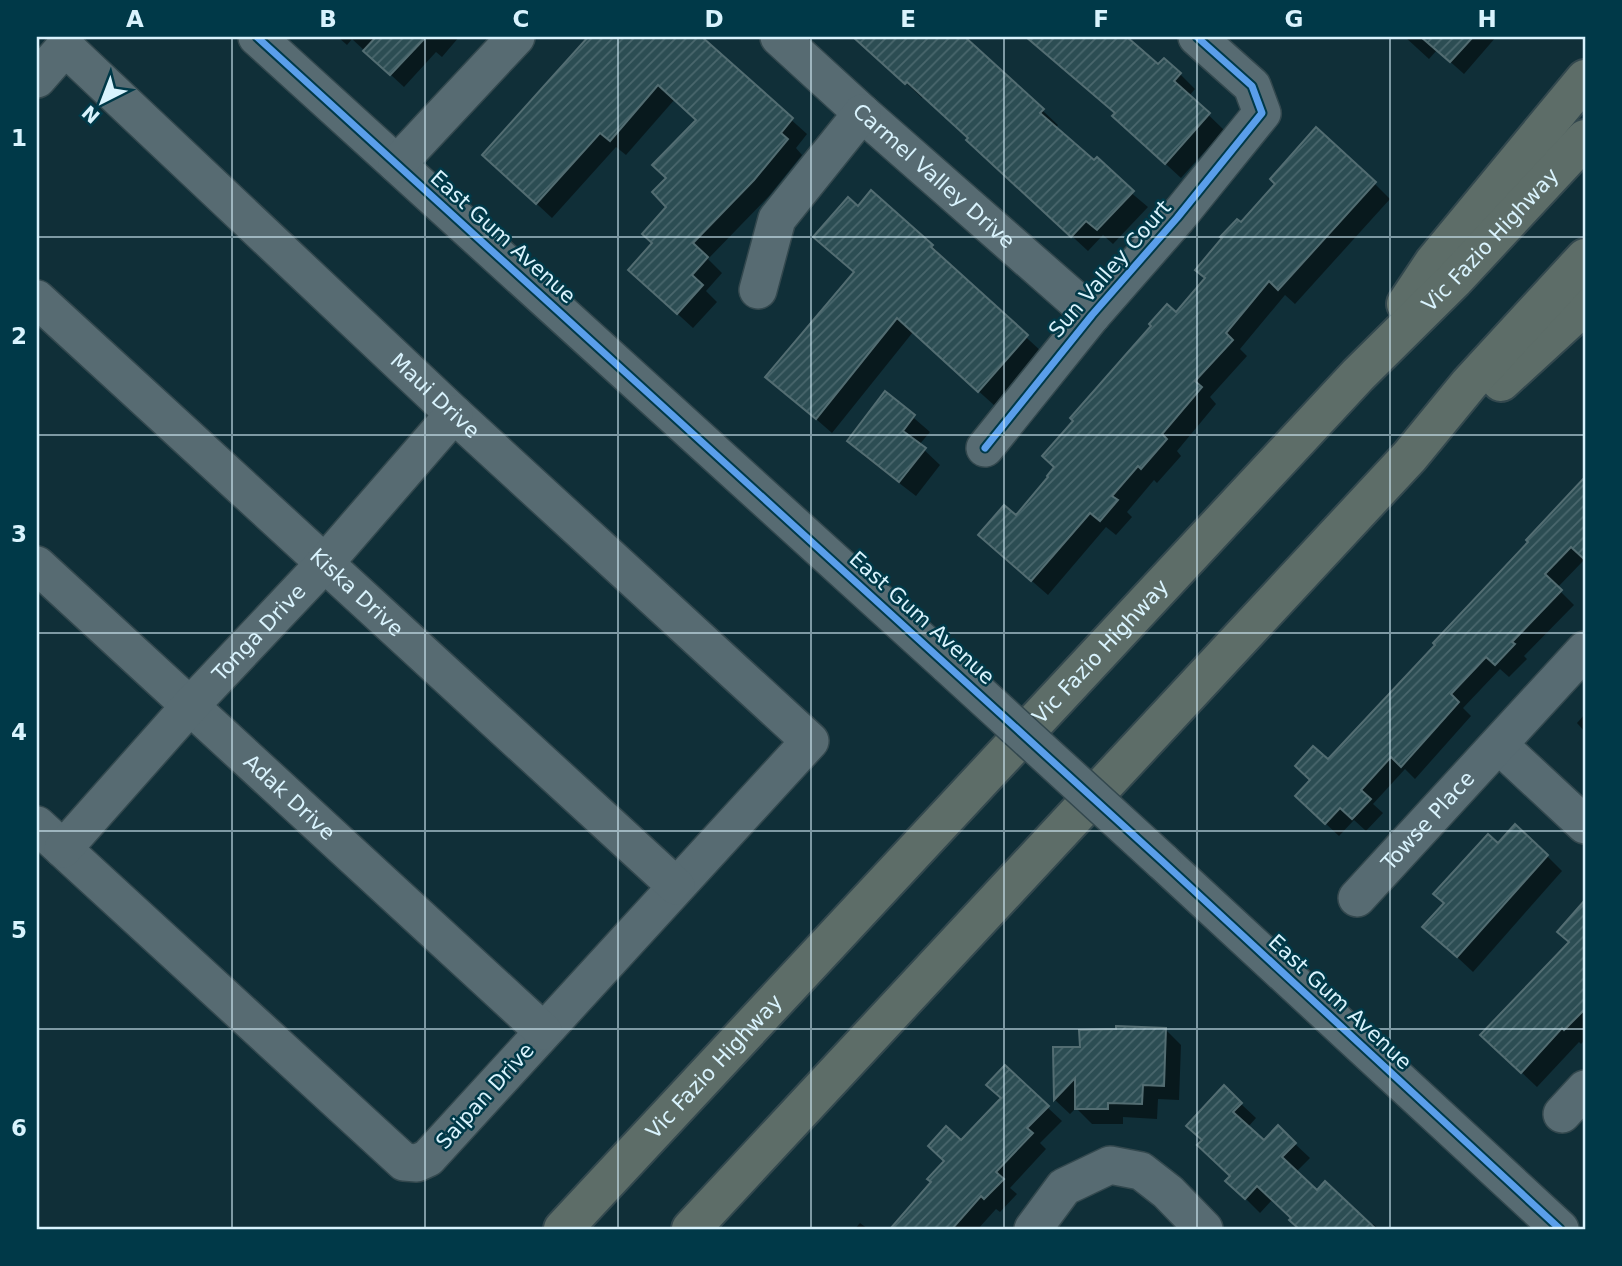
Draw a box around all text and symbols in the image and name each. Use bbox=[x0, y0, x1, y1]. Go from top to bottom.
text: A bbox=[126, 6, 144, 32]
text: B bbox=[319, 6, 337, 32]
text: C bbox=[513, 6, 529, 32]
text: D bbox=[704, 6, 724, 32]
text: E bbox=[900, 6, 916, 32]
text: F bbox=[1093, 6, 1109, 32]
text: G bbox=[1285, 6, 1303, 32]
text: H bbox=[1477, 6, 1497, 32]
north arrow bbox=[66, 66, 136, 136]
street label: Carmel Valley Drive bbox=[848, 99, 1019, 253]
text: N bbox=[77, 101, 104, 128]
text: 1 bbox=[11, 125, 27, 151]
street label: Vic Fazio Highway bbox=[1417, 163, 1564, 317]
street label: East Gum Avenue bbox=[426, 166, 580, 308]
street label: Sun Valley Court bbox=[1044, 196, 1176, 342]
text: 2 bbox=[11, 323, 27, 349]
street label: Maui Drive bbox=[386, 348, 484, 443]
text: 3 bbox=[11, 521, 27, 547]
street label: Kiska Drive bbox=[305, 544, 408, 641]
street label: East Gum Avenue bbox=[845, 547, 999, 689]
street label: Vic Fazio Highway bbox=[1028, 574, 1174, 729]
street label: Tonga Drive bbox=[207, 579, 311, 687]
text: 4 bbox=[11, 719, 27, 745]
street label: Adak Drive bbox=[239, 750, 340, 845]
street label: Towse Place bbox=[1376, 766, 1479, 876]
text: 5 bbox=[11, 917, 27, 943]
street label: East Gum Avenue bbox=[1264, 930, 1416, 1074]
street label: Vic Fazio Highway bbox=[641, 989, 787, 1144]
street label: Saipan Drive bbox=[431, 1038, 539, 1154]
text: 6 bbox=[11, 1115, 27, 1141]

